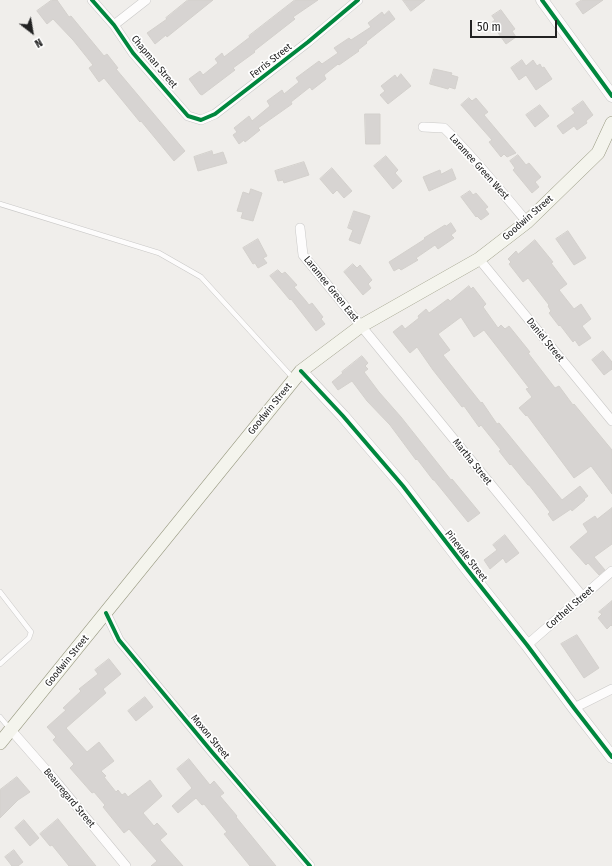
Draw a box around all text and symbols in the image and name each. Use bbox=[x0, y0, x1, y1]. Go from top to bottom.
north arrow bbox=[12, 12, 52, 52]
scale bar bbox=[472, 12, 559, 38]
text: 50 m bbox=[477, 20, 501, 34]
street label: Chapman Street bbox=[128, 33, 180, 91]
text: N bbox=[32, 35, 45, 50]
street label: Ferris Street bbox=[248, 41, 294, 81]
street label: Laramee Green West bbox=[447, 132, 511, 202]
street label: Goodwin Street bbox=[500, 193, 556, 243]
street label: Laramee Green East bbox=[301, 254, 361, 324]
street label: Daniel Street bbox=[524, 316, 566, 364]
street label: Goodwin Street bbox=[246, 381, 294, 437]
street label: Martha Street bbox=[450, 437, 494, 487]
street label: Pinevale Street bbox=[442, 528, 490, 584]
street label: Corthell Street bbox=[544, 584, 596, 632]
street label: Goodwin Street bbox=[43, 633, 91, 689]
street label: Moxon Street bbox=[188, 712, 232, 762]
street label: Beauregard Street bbox=[41, 766, 97, 830]

